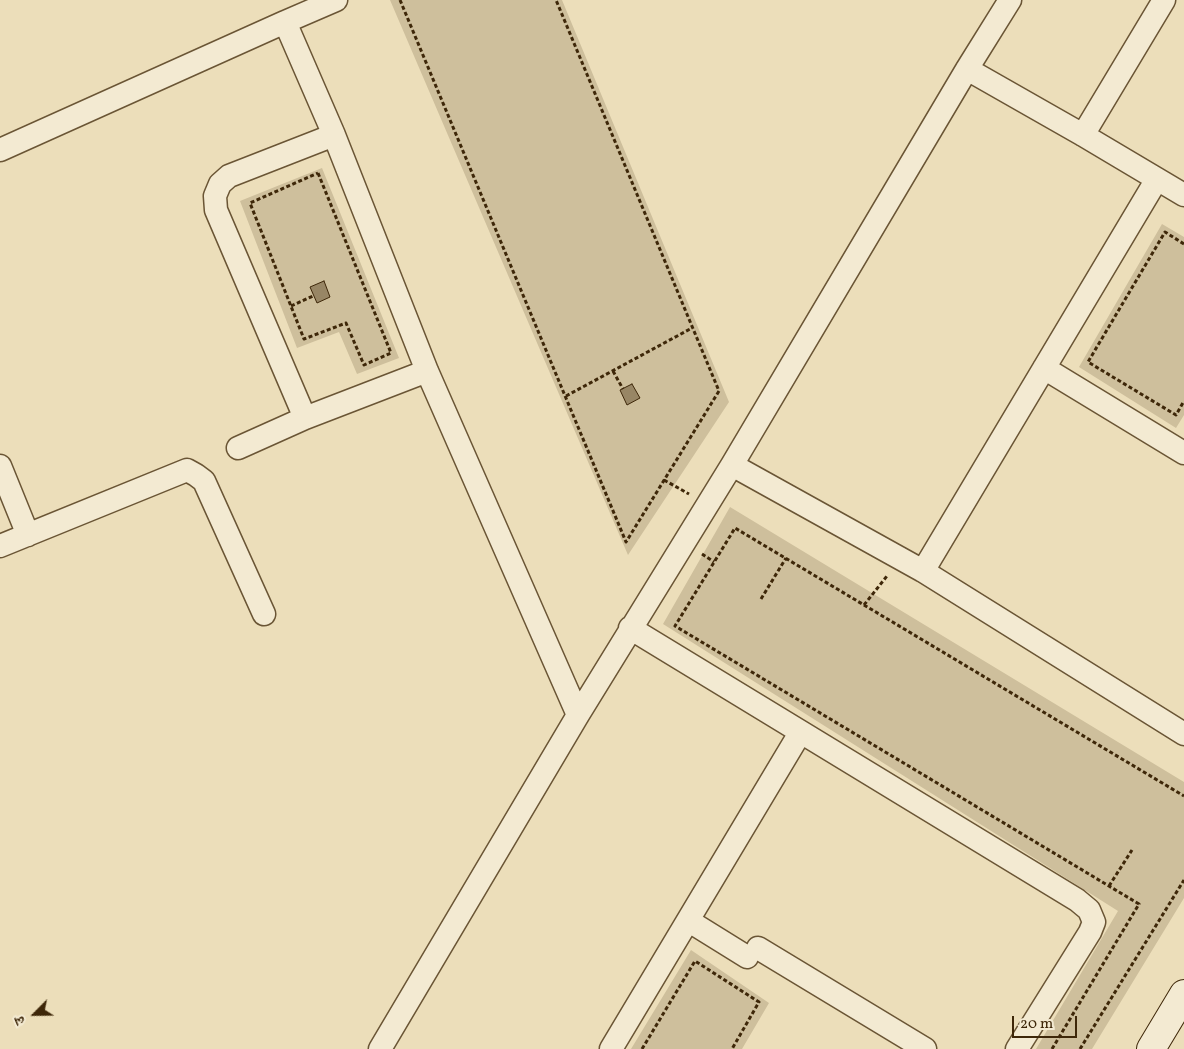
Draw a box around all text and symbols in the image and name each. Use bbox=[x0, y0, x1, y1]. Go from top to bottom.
north arrow bbox=[10, 989, 60, 1039]
scale bar bbox=[1014, 1006, 1079, 1038]
text: उ bbox=[11, 1013, 31, 1027]
text: 20 m bbox=[1020, 1014, 1053, 1035]

